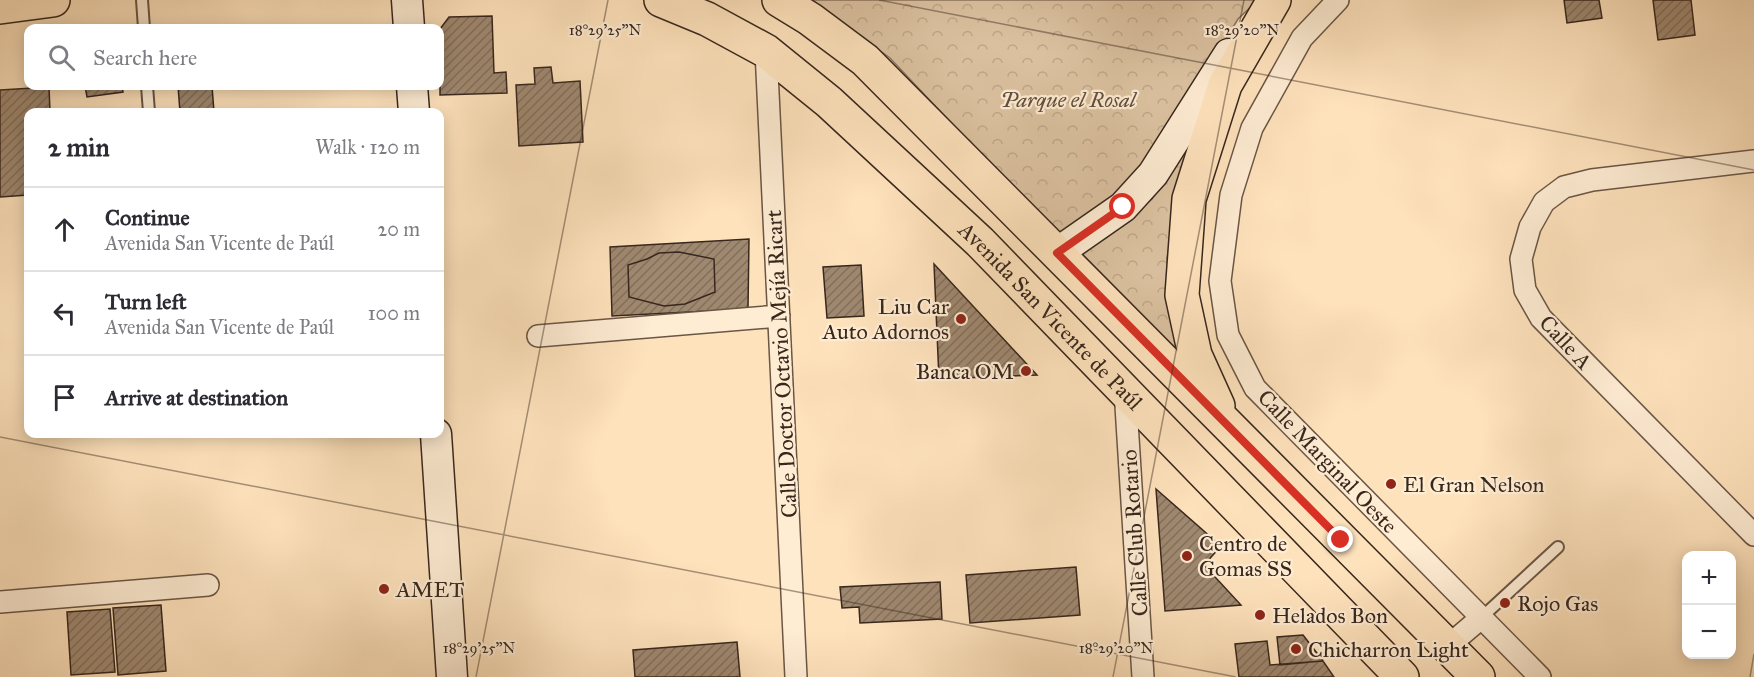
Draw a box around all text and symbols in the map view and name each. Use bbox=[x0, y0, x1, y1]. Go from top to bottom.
text: 18°29'25"N bbox=[569, 21, 642, 39]
text: 18°29'20"N bbox=[1205, 21, 1279, 39]
search box bbox=[24, 24, 444, 90]
icon: search bbox=[45, 41, 78, 74]
text: Search here bbox=[93, 44, 197, 71]
park label: Parque el Rosal bbox=[1000, 86, 1138, 113]
text: 2 min bbox=[48, 131, 109, 163]
text: Walk · 120 m bbox=[315, 135, 420, 159]
route start bbox=[1109, 193, 1135, 219]
text: Continue bbox=[105, 204, 190, 231]
street label: Calle Doctor Octavio Mejía Ricart bbox=[760, 209, 803, 519]
icon: ahead bbox=[48, 213, 81, 246]
street label: Avenida San Vicente de Paúl bbox=[952, 215, 1148, 416]
text: 20 m bbox=[377, 217, 420, 241]
text: Avenida San Vicente de Paúl bbox=[105, 231, 334, 255]
text: Turn left bbox=[105, 288, 187, 315]
place label: Liu Car Auto Adornos bbox=[822, 293, 950, 345]
icon: left bbox=[48, 297, 81, 330]
text: 100 m bbox=[368, 301, 420, 325]
street label: Calle A bbox=[1534, 309, 1598, 375]
marker: Liu Car Auto Adornos bbox=[954, 312, 968, 326]
text: Avenida San Vicente de Paúl bbox=[105, 315, 334, 339]
place label: Banca OM bbox=[916, 358, 1014, 385]
marker: Banca OM bbox=[1019, 364, 1033, 378]
icon: arrive bbox=[48, 381, 81, 414]
text: Arrive at destination bbox=[105, 384, 288, 411]
street label: Calle Marginal Oeste bbox=[1252, 384, 1403, 539]
street label: Calle Club Rotario bbox=[1115, 449, 1154, 617]
place label: El Gran Nelson bbox=[1403, 471, 1544, 498]
marker: El Gran Nelson bbox=[1384, 477, 1398, 491]
route end bbox=[1327, 526, 1353, 552]
place label: Centro de Gomas SS bbox=[1199, 530, 1292, 582]
marker: Centro de Gomas SS bbox=[1180, 549, 1194, 563]
map controls bbox=[1682, 551, 1736, 659]
button: + bbox=[1682, 551, 1736, 605]
place label: AMET bbox=[395, 576, 464, 603]
marker: AMET bbox=[377, 582, 391, 596]
place label: Rojo Gas bbox=[1517, 590, 1598, 617]
marker: Rojo Gas bbox=[1498, 596, 1512, 610]
place label: Helados Bon bbox=[1272, 602, 1388, 629]
button: − bbox=[1682, 605, 1736, 659]
marker: Helados Bon bbox=[1253, 608, 1267, 622]
place label: Chicharron Light bbox=[1308, 636, 1469, 663]
text: 18°29'25"N bbox=[443, 639, 516, 657]
text: 18°29'20"N bbox=[1079, 639, 1153, 657]
marker: Chicharron Light bbox=[1289, 642, 1303, 656]

